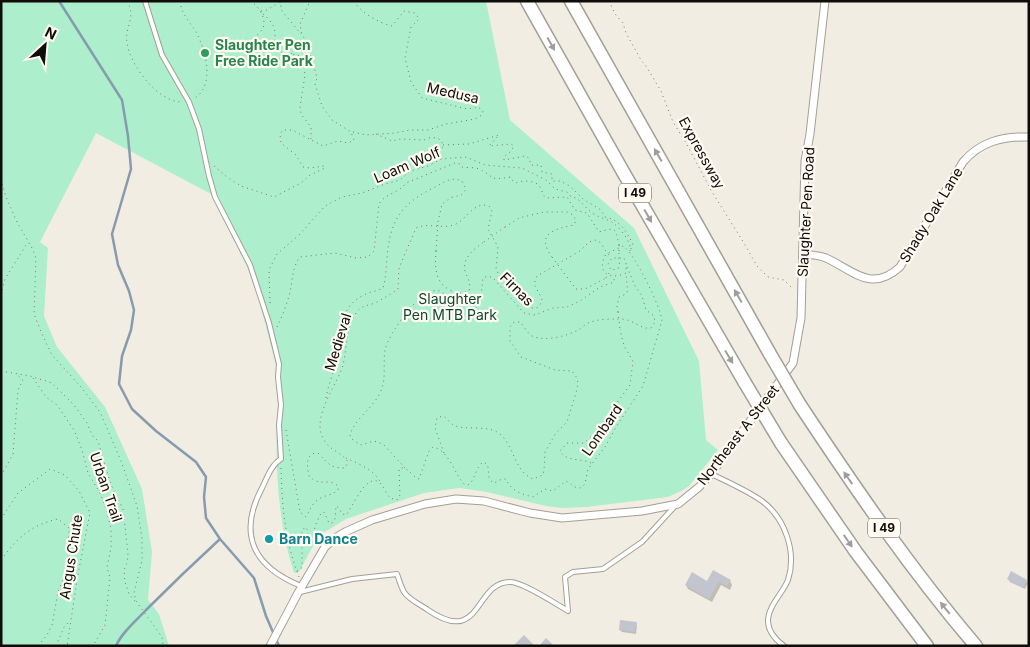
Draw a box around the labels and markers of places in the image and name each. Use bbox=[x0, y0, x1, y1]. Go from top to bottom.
place label: Slaughter Pen Free Ride Park bbox=[215, 36, 314, 69]
marker: Slaughter Pen Free Ride Park bbox=[199, 47, 211, 59]
place label: Barn Dance bbox=[279, 530, 358, 547]
marker: Barn Dance bbox=[263, 533, 275, 545]

